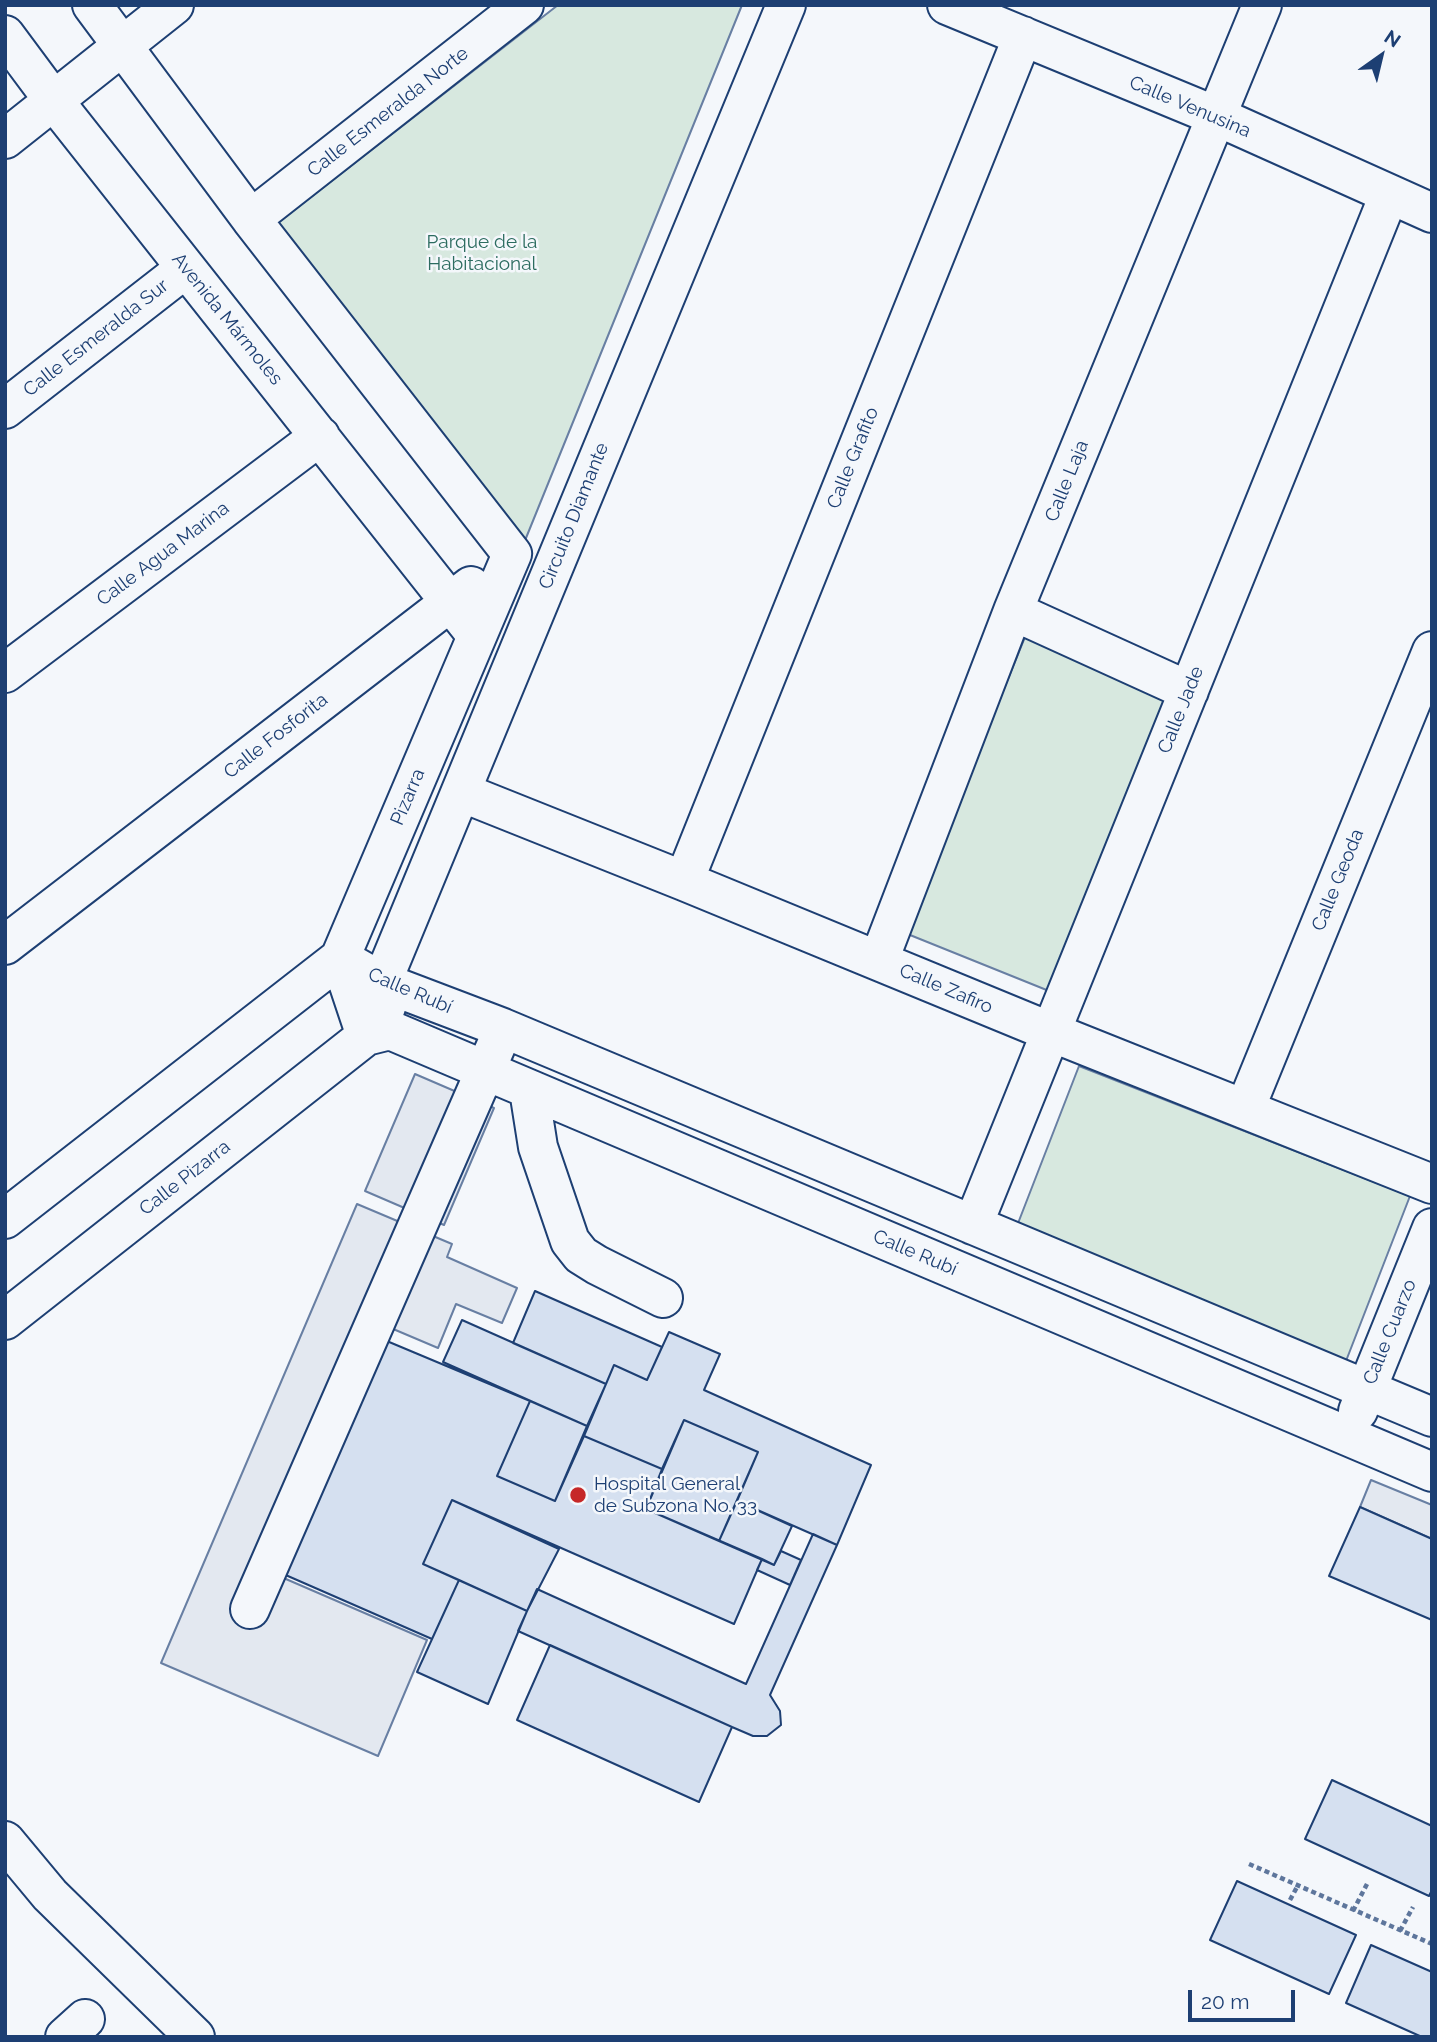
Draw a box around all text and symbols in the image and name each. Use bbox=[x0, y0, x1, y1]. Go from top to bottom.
north arrow bbox=[1346, 21, 1416, 91]
text: N bbox=[1381, 25, 1405, 52]
street label: Calle Esmeralda Norte bbox=[303, 42, 473, 182]
street label: Calle Venusina bbox=[1126, 71, 1254, 143]
park label: Parque de la Habitacional bbox=[427, 231, 537, 275]
street label: Avenida Mármoles bbox=[167, 248, 287, 390]
street label: Calle Esmeralda Sur bbox=[19, 274, 173, 402]
street label: Calle Grafito bbox=[822, 404, 884, 512]
street label: Calle Laja bbox=[1040, 437, 1094, 525]
street label: Circuito Diamante bbox=[534, 439, 614, 593]
street label: Calle Agua Marina bbox=[92, 497, 234, 611]
street label: Calle Jade bbox=[1153, 663, 1209, 757]
street label: Calle Fosforita bbox=[220, 688, 332, 784]
street label: Pizarra bbox=[386, 765, 430, 829]
street label: Calle Geoda bbox=[1307, 826, 1369, 934]
street label: Calle Zafiro bbox=[896, 959, 996, 1019]
street label: Calle Rubí bbox=[365, 963, 455, 1019]
street label: Calle Pizarra bbox=[135, 1135, 235, 1221]
street label: Calle Rubí bbox=[870, 1225, 960, 1281]
street label: Calle Cuarzo bbox=[1359, 1276, 1421, 1388]
place label: Hospital General de Subzona No. 33 bbox=[594, 1473, 757, 1517]
marker: Hospital General de Subzona No. 33 bbox=[568, 1485, 588, 1505]
scale bar bbox=[1192, 1976, 1299, 2020]
text: 20 m bbox=[1201, 1989, 1249, 2014]

